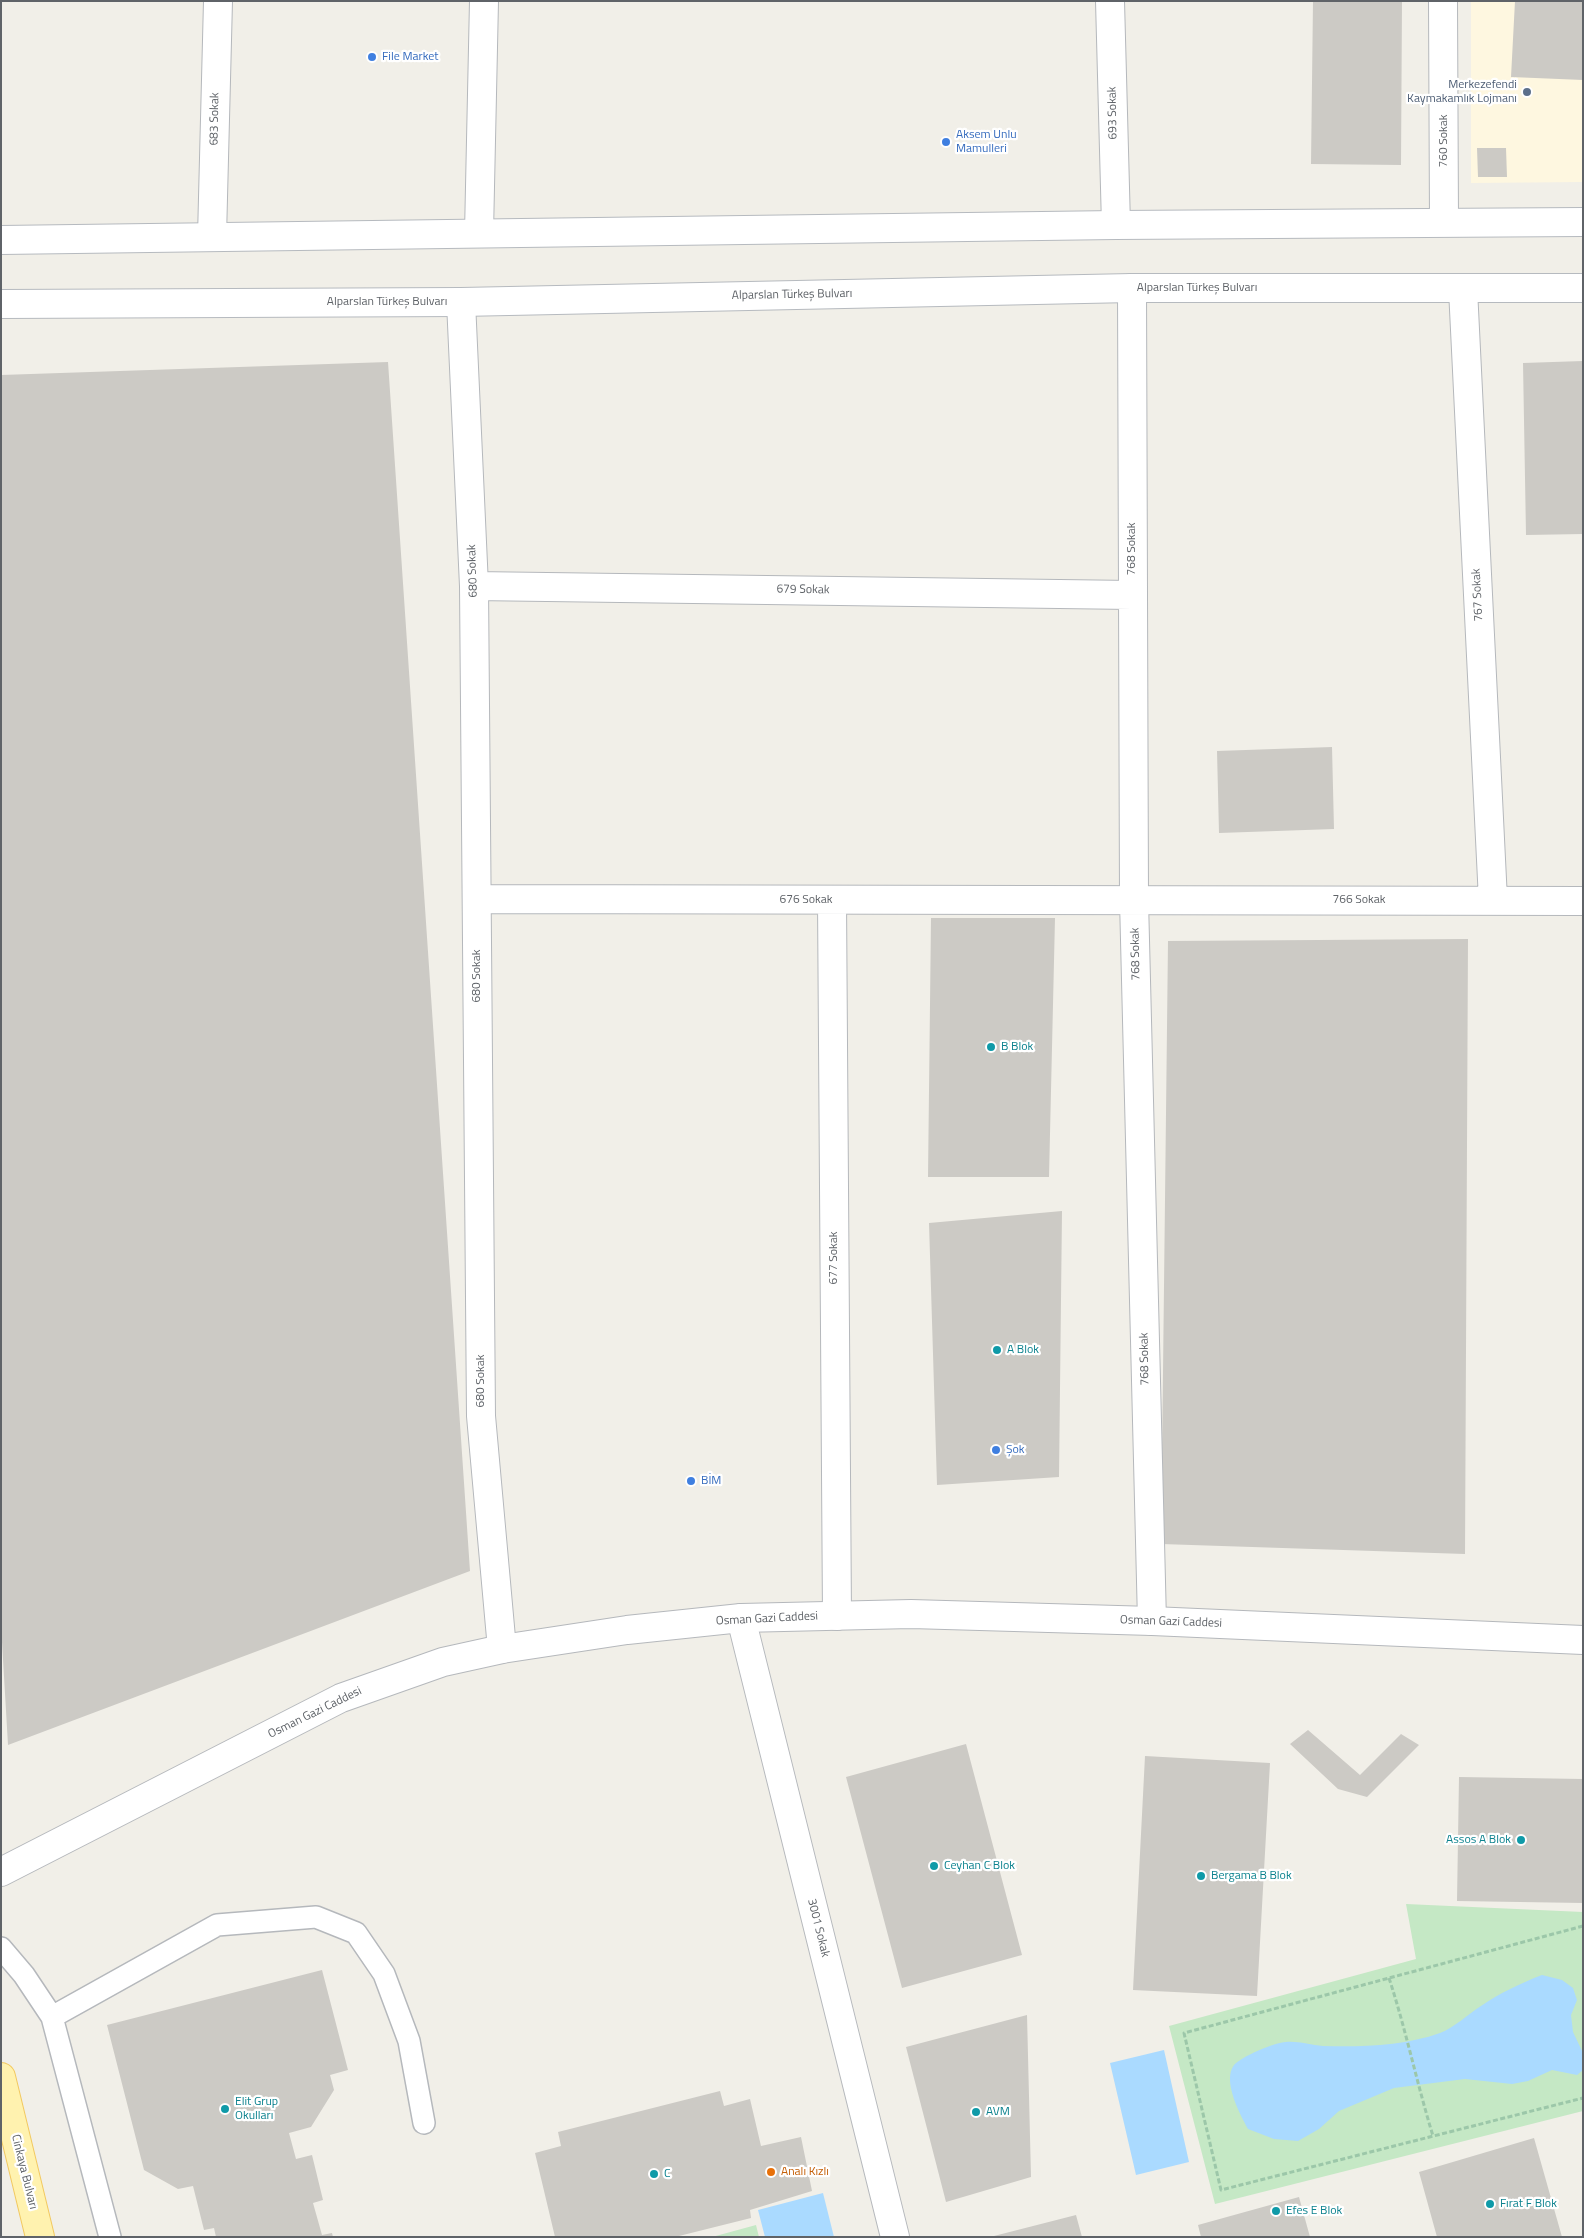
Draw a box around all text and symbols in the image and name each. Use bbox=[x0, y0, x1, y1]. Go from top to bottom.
place label: File Market bbox=[382, 50, 438, 64]
marker: File Market bbox=[366, 51, 378, 63]
place label: Merkezefendi Kaymakamlık Lojmanı bbox=[1407, 78, 1517, 106]
street label: 693 Sokak bbox=[1105, 86, 1121, 140]
marker: Merkezefendi Kaymakamlık Lojmanı bbox=[1521, 86, 1533, 98]
street label: 683 Sokak bbox=[207, 92, 223, 146]
street label: 760 Sokak bbox=[1437, 114, 1451, 168]
place label: Aksem Unlu Mamulleri bbox=[956, 128, 1017, 156]
marker: Aksem Unlu Mamulleri bbox=[940, 136, 952, 148]
street label: Alparslan Türkeş Bulvarı bbox=[1137, 281, 1257, 295]
street label: Alparslan Türkeş Bulvarı bbox=[732, 287, 852, 303]
street label: Alparslan Türkeş Bulvarı bbox=[327, 295, 447, 309]
street label: 768 Sokak bbox=[1125, 522, 1139, 576]
street label: 680 Sokak bbox=[465, 544, 481, 598]
street label: 767 Sokak bbox=[1469, 568, 1487, 622]
street label: 679 Sokak bbox=[776, 582, 830, 598]
street label: 676 Sokak bbox=[779, 893, 833, 907]
street label: 766 Sokak bbox=[1332, 893, 1386, 907]
street label: 768 Sokak bbox=[1128, 927, 1144, 981]
street label: 680 Sokak bbox=[470, 949, 484, 1003]
place label: B Blok bbox=[1001, 1040, 1033, 1054]
marker: B Blok bbox=[985, 1041, 997, 1053]
street label: 677 Sokak bbox=[827, 1231, 841, 1285]
street label: 768 Sokak bbox=[1137, 1332, 1153, 1386]
place label: A Blok bbox=[1007, 1343, 1039, 1357]
marker: A Blok bbox=[991, 1344, 1003, 1356]
street label: 680 Sokak bbox=[474, 1354, 488, 1408]
place label: Şok bbox=[1006, 1443, 1025, 1457]
marker: Şok bbox=[990, 1444, 1002, 1456]
place label: BİM bbox=[701, 1474, 721, 1488]
marker: BİM bbox=[685, 1475, 697, 1487]
street label: Osman Gazi Caddesi bbox=[716, 1609, 818, 1629]
street label: Osman Gazi Caddesi bbox=[1120, 1613, 1222, 1631]
street label: Osman Gazi Caddesi bbox=[266, 1684, 364, 1742]
place label: Assos A Blok bbox=[1446, 1833, 1511, 1847]
marker: Assos A Blok bbox=[1515, 1834, 1527, 1846]
place label: Ceyhan C Blok bbox=[944, 1859, 1015, 1873]
marker: Ceyhan C Blok bbox=[928, 1860, 940, 1872]
place label: Bergama B Blok bbox=[1211, 1869, 1292, 1883]
marker: Bergama B Blok bbox=[1195, 1870, 1207, 1882]
street label: 3001 Sokak bbox=[804, 1897, 832, 1959]
place label: Elit Grup Okulları bbox=[235, 2095, 278, 2123]
marker: Elit Grup Okulları bbox=[219, 2103, 231, 2115]
place label: AVM bbox=[986, 2105, 1010, 2119]
marker: AVM bbox=[970, 2106, 982, 2118]
street label: Cinkaya Bulvarı bbox=[8, 2133, 40, 2211]
place label: Analı Kızlı bbox=[781, 2165, 829, 2179]
marker: Analı Kızlı bbox=[765, 2166, 777, 2178]
place label: C bbox=[664, 2167, 671, 2181]
marker: C bbox=[648, 2168, 660, 2180]
place label: Fırat F Blok bbox=[1500, 2197, 1557, 2211]
marker: Fırat F Blok bbox=[1484, 2198, 1496, 2210]
place label: Efes E Blok bbox=[1286, 2204, 1342, 2218]
marker: Efes E Blok bbox=[1270, 2205, 1282, 2217]

